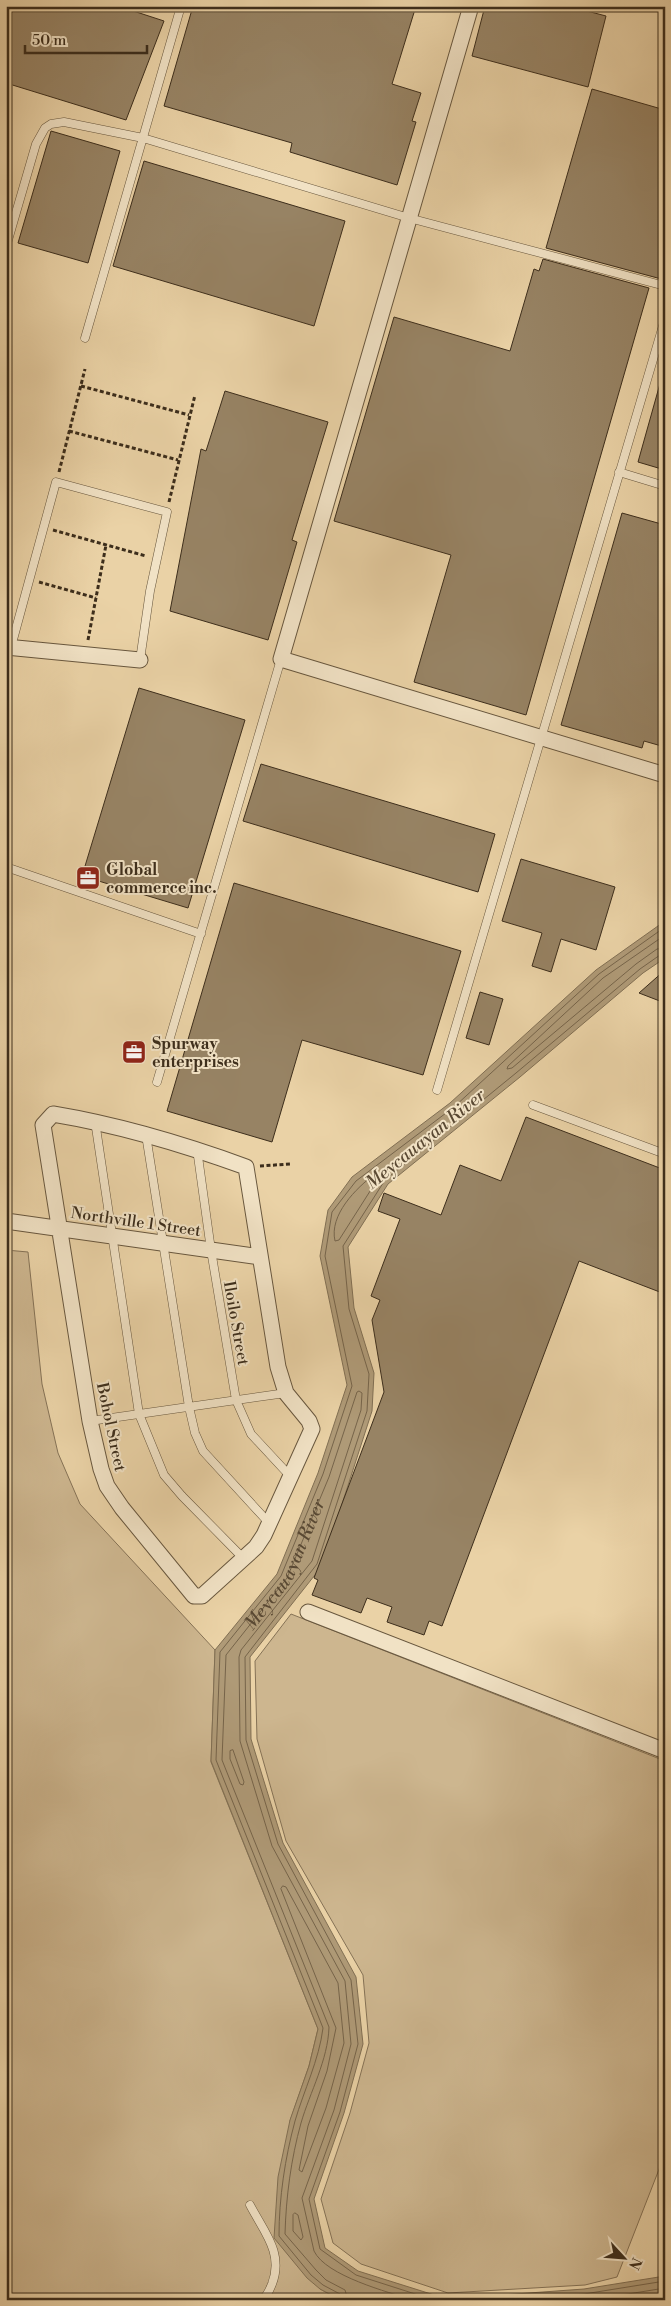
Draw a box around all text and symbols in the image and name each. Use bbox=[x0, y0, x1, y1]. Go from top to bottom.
scale bar bbox=[25, 22, 148, 54]
text: 50 m bbox=[32, 31, 66, 50]
place label: Global commerce inc. bbox=[106, 860, 217, 898]
office icon: Global commerce inc. bbox=[75, 865, 101, 891]
place label: Spurway enterprises bbox=[152, 1034, 239, 1072]
office icon: Spurway enterprises bbox=[121, 1039, 147, 1065]
water label: Meycauayan River bbox=[361, 1084, 490, 1195]
street label: Northville 1 Street bbox=[70, 1203, 202, 1241]
street label: Iloilo Street bbox=[219, 1279, 253, 1367]
street label: Bohol Street bbox=[92, 1380, 130, 1474]
water label: Meycauayan River bbox=[239, 1495, 331, 1635]
north arrow bbox=[598, 2234, 648, 2284]
text: N bbox=[624, 2254, 645, 2272]

